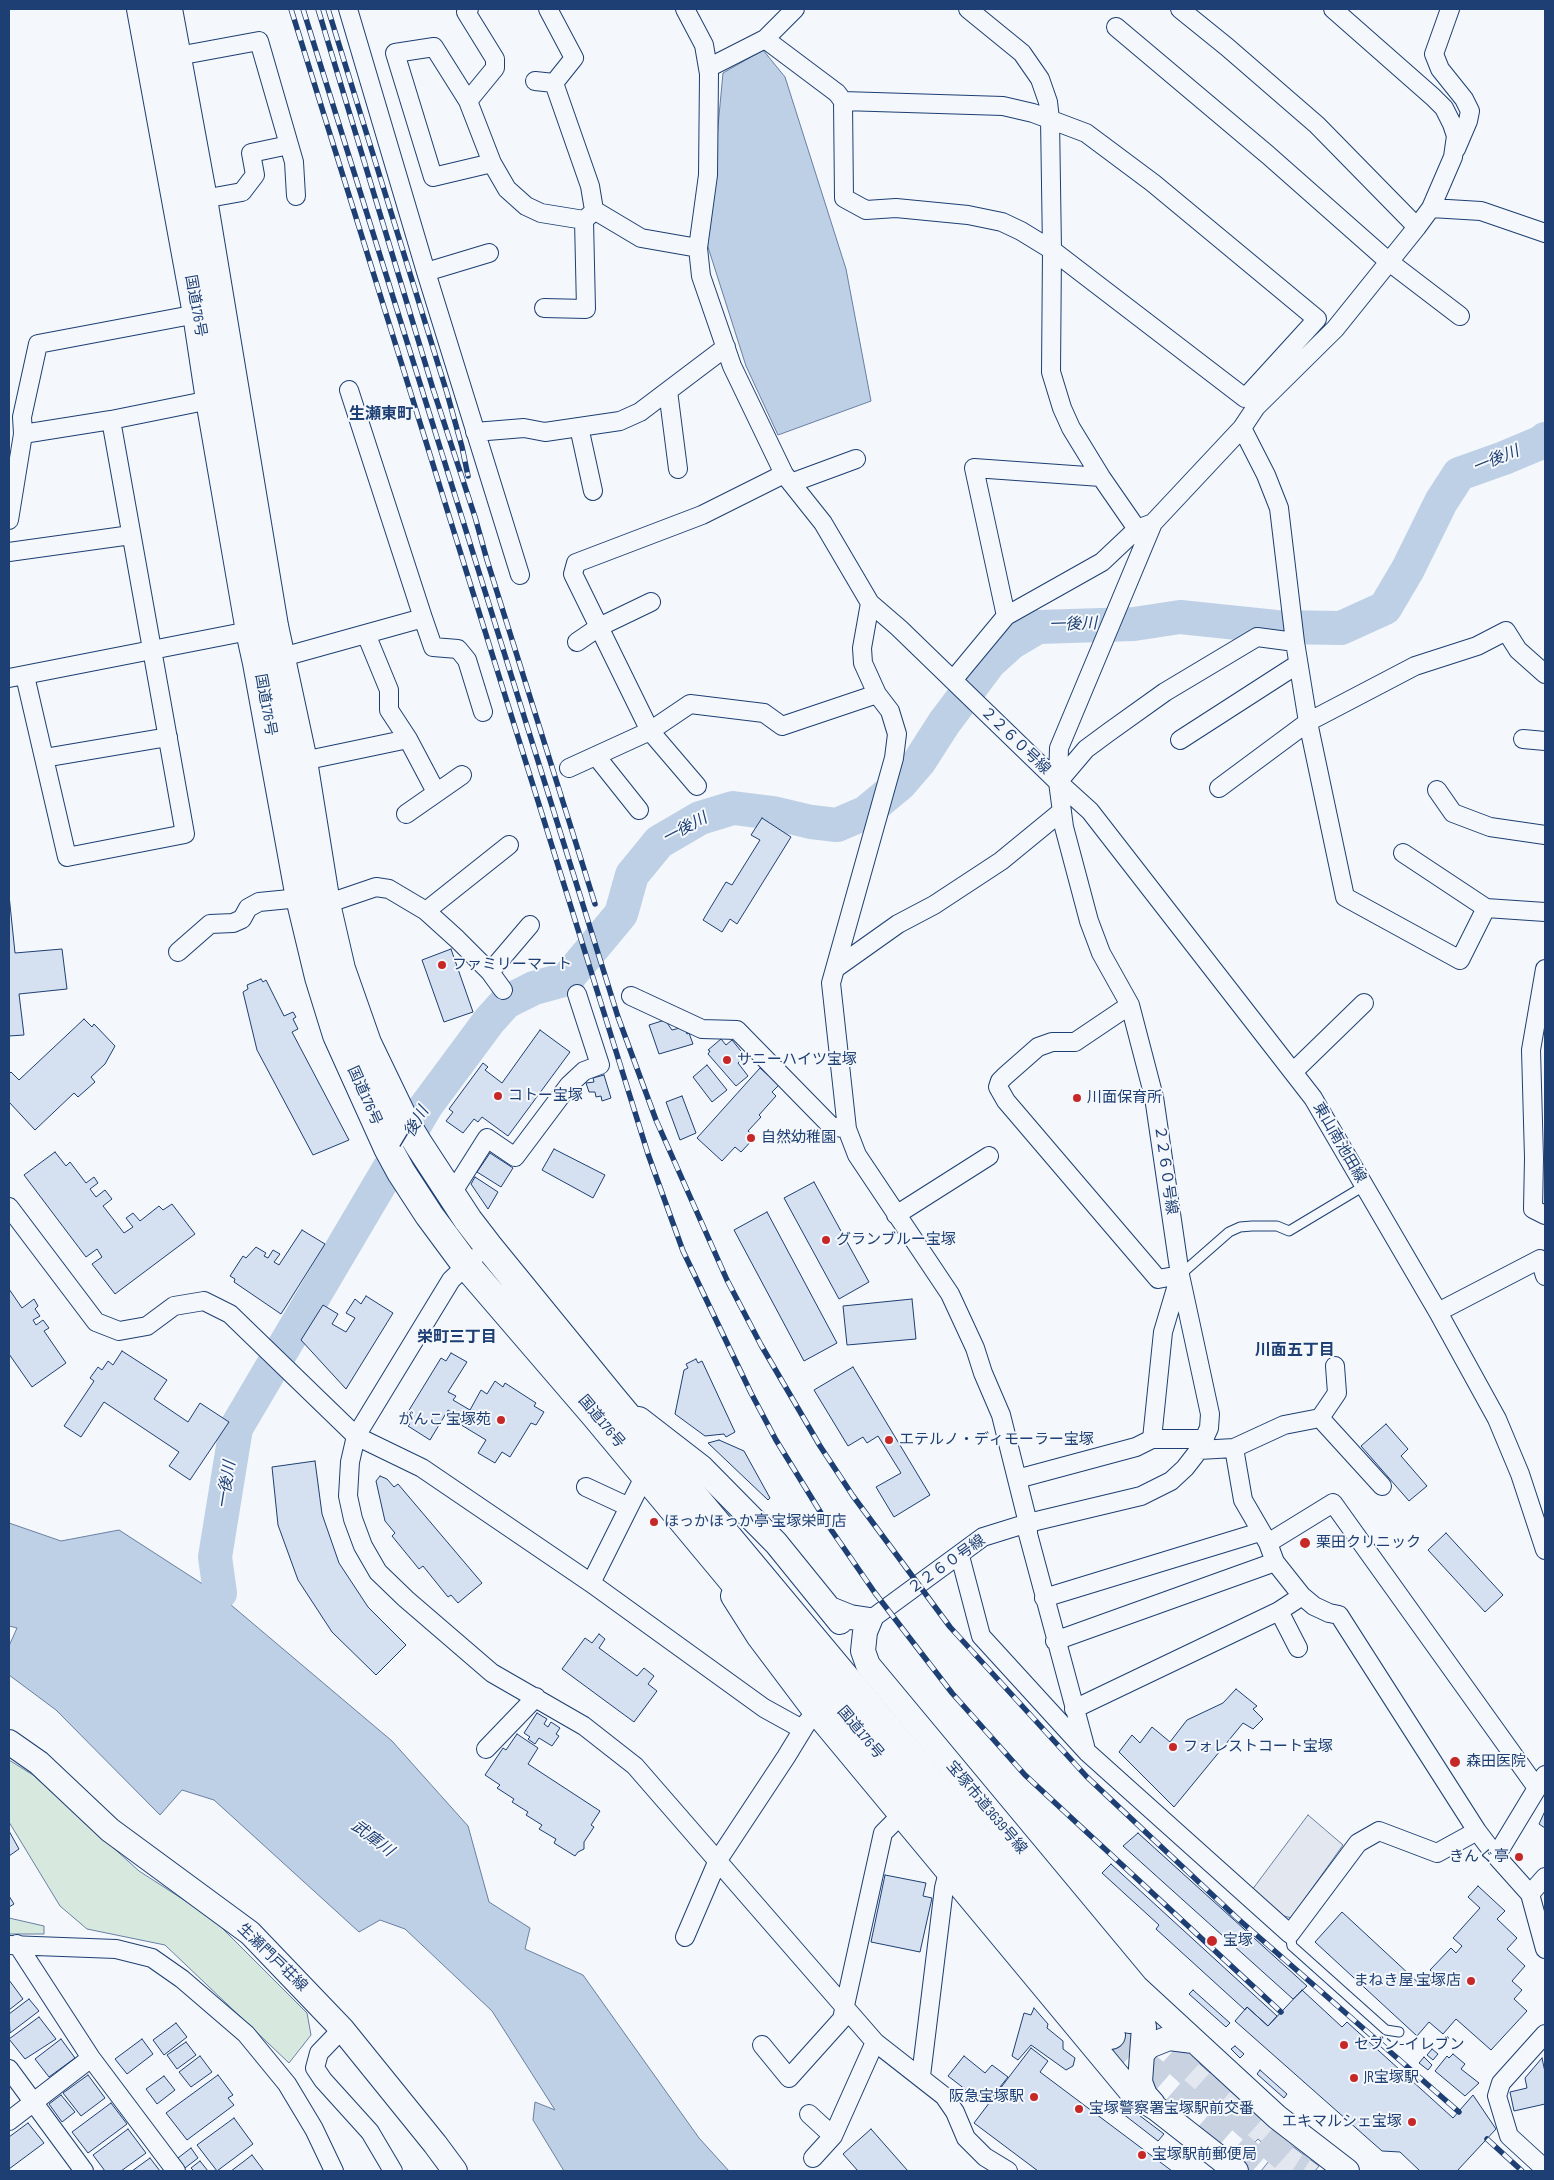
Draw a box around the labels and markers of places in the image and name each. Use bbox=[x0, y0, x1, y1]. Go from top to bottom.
place label: ファミリーマート bbox=[452, 956, 572, 974]
marker: ファミリーマート bbox=[436, 959, 448, 971]
place label: サニーハイツ宝塚 bbox=[737, 1051, 857, 1069]
marker: サニーハイツ宝塚 bbox=[721, 1054, 733, 1066]
place label: コトー宝塚 bbox=[508, 1087, 583, 1105]
place label: 川面保育所 bbox=[1087, 1089, 1162, 1107]
marker: コトー宝塚 bbox=[492, 1090, 504, 1102]
marker: 川面保育所 bbox=[1071, 1092, 1083, 1104]
place label: 自然幼稚園 bbox=[761, 1129, 836, 1147]
marker: 自然幼稚園 bbox=[745, 1132, 757, 1144]
place label: グランブルー宝塚 bbox=[836, 1231, 956, 1249]
marker: グランブルー宝塚 bbox=[820, 1234, 832, 1246]
place label: がんこ 宝塚苑 bbox=[399, 1411, 491, 1429]
marker: がんこ 宝塚苑 bbox=[495, 1414, 507, 1426]
place label: エテルノ・ディモーラー宝塚 bbox=[899, 1431, 1094, 1449]
marker: エテルノ・ディモーラー宝塚 bbox=[883, 1434, 895, 1446]
place label: ほっかほっか亭 宝塚栄町店 bbox=[664, 1513, 846, 1531]
marker: ほっかほっか亭 宝塚栄町店 bbox=[648, 1516, 660, 1528]
place label: 栗田クリニック bbox=[1316, 1534, 1421, 1552]
marker: 栗田クリニック bbox=[1298, 1536, 1312, 1550]
place label: フォレストコート宝塚 bbox=[1183, 1738, 1333, 1756]
marker: フォレストコート宝塚 bbox=[1167, 1741, 1179, 1753]
place label: 森田医院 bbox=[1466, 1753, 1526, 1771]
marker: 森田医院 bbox=[1448, 1755, 1462, 1769]
place label: きんぐ亭 bbox=[1449, 1848, 1509, 1866]
marker: きんぐ亭 bbox=[1513, 1851, 1525, 1863]
place label: 宝塚 bbox=[1223, 1932, 1253, 1950]
marker: 宝塚 bbox=[1205, 1934, 1219, 1948]
place label: まねき屋 宝塚店 bbox=[1354, 1972, 1461, 1990]
marker: まねき屋 宝塚店 bbox=[1465, 1975, 1477, 1987]
place label: セブン-イレブン bbox=[1354, 2036, 1465, 2054]
marker: セブン-イレブン bbox=[1338, 2039, 1350, 2051]
place label: JR宝塚駅 bbox=[1364, 2069, 1419, 2087]
marker: JR宝塚駅 bbox=[1348, 2072, 1360, 2084]
place label: 阪急宝塚駅 bbox=[949, 2088, 1024, 2106]
marker: 阪急宝塚駅 bbox=[1028, 2091, 1040, 2103]
place label: 宝塚警察署宝塚駅前交番 bbox=[1089, 2100, 1254, 2118]
marker: 宝塚警察署宝塚駅前交番 bbox=[1073, 2103, 1085, 2115]
place label: エキマルシェ宝塚 bbox=[1282, 2113, 1402, 2131]
marker: エキマルシェ宝塚 bbox=[1406, 2116, 1418, 2128]
place label: 宝塚駅前郵便局 bbox=[1152, 2146, 1257, 2164]
marker: 宝塚駅前郵便局 bbox=[1136, 2149, 1148, 2161]

